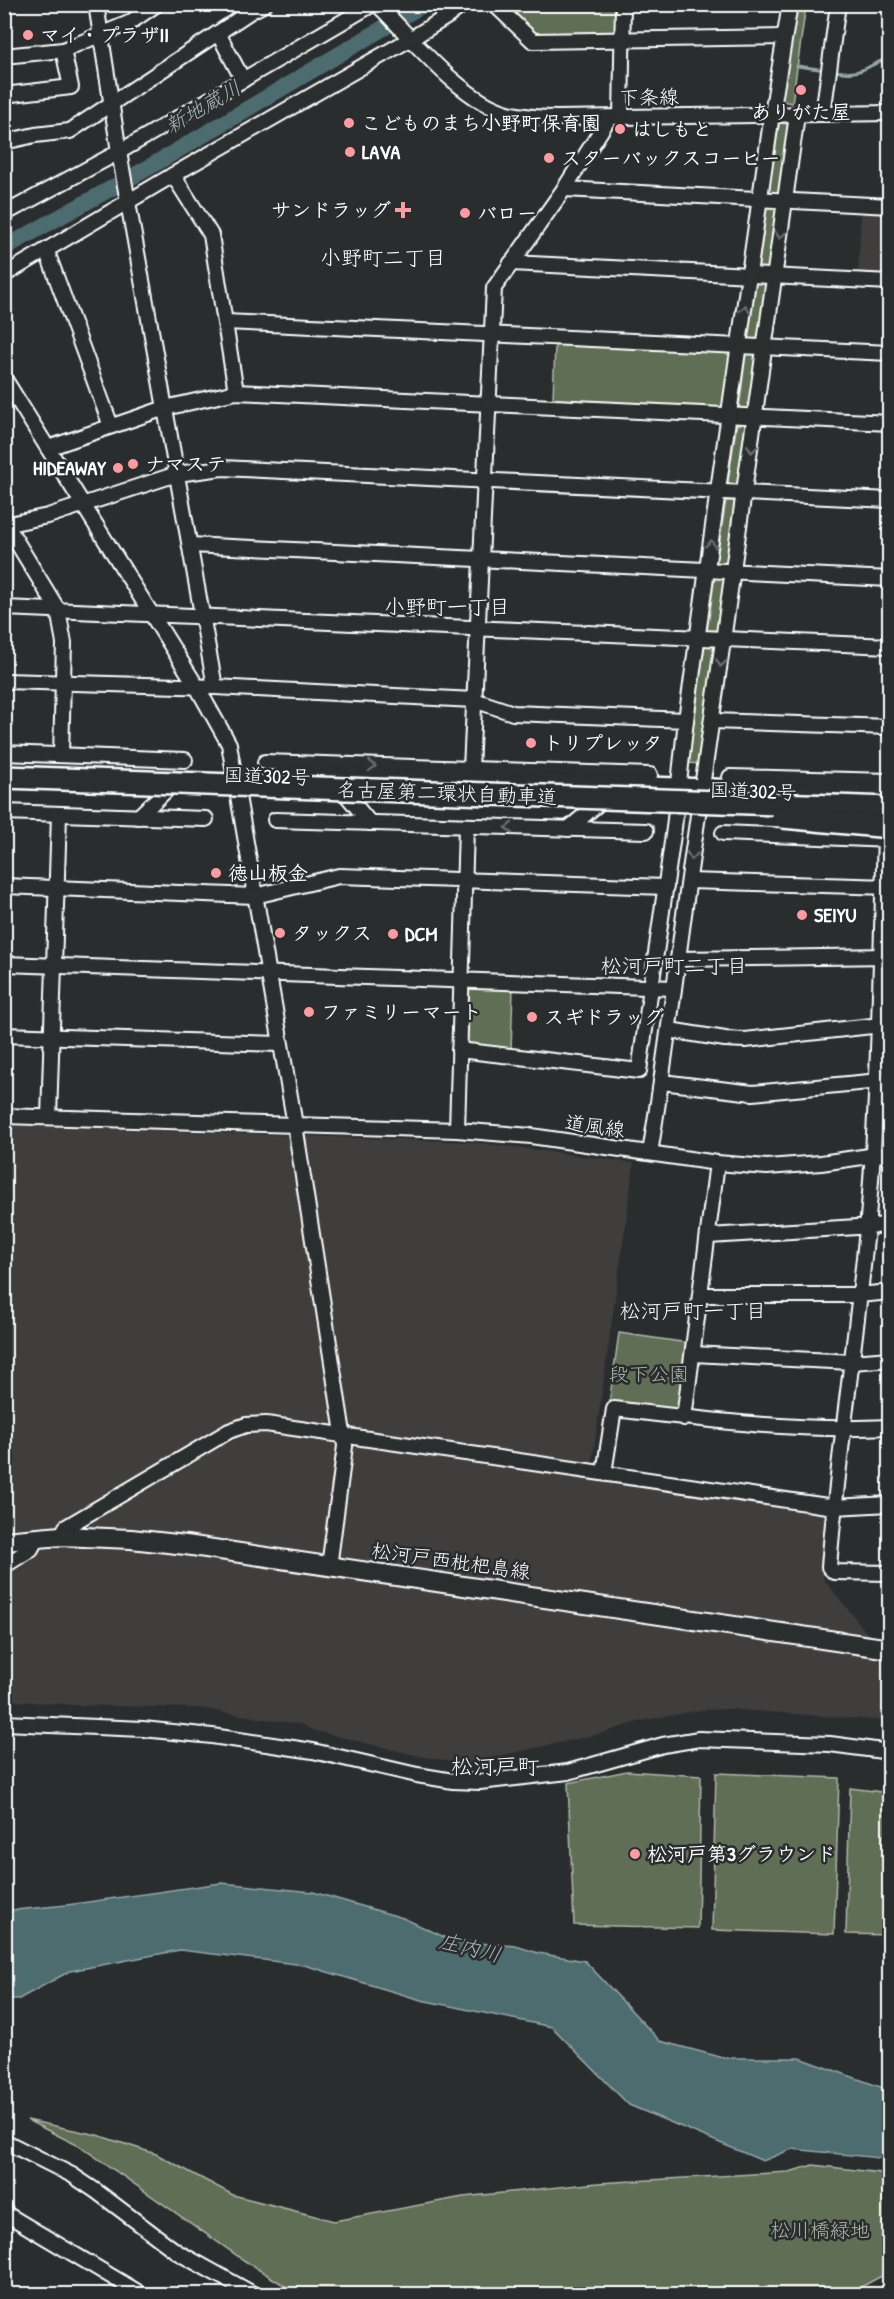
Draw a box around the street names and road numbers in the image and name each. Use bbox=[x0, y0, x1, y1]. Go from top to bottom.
street label: 下条線 bbox=[619, 82, 679, 111]
street label: 国道302号 bbox=[223, 760, 311, 791]
street label: 名古屋第二環状自動車道 bbox=[337, 775, 557, 810]
street label: 国道302号 bbox=[709, 775, 797, 806]
street label: 道風線 bbox=[563, 1108, 627, 1143]
street label: 松河戸西枇杷島線 bbox=[370, 1536, 532, 1585]

